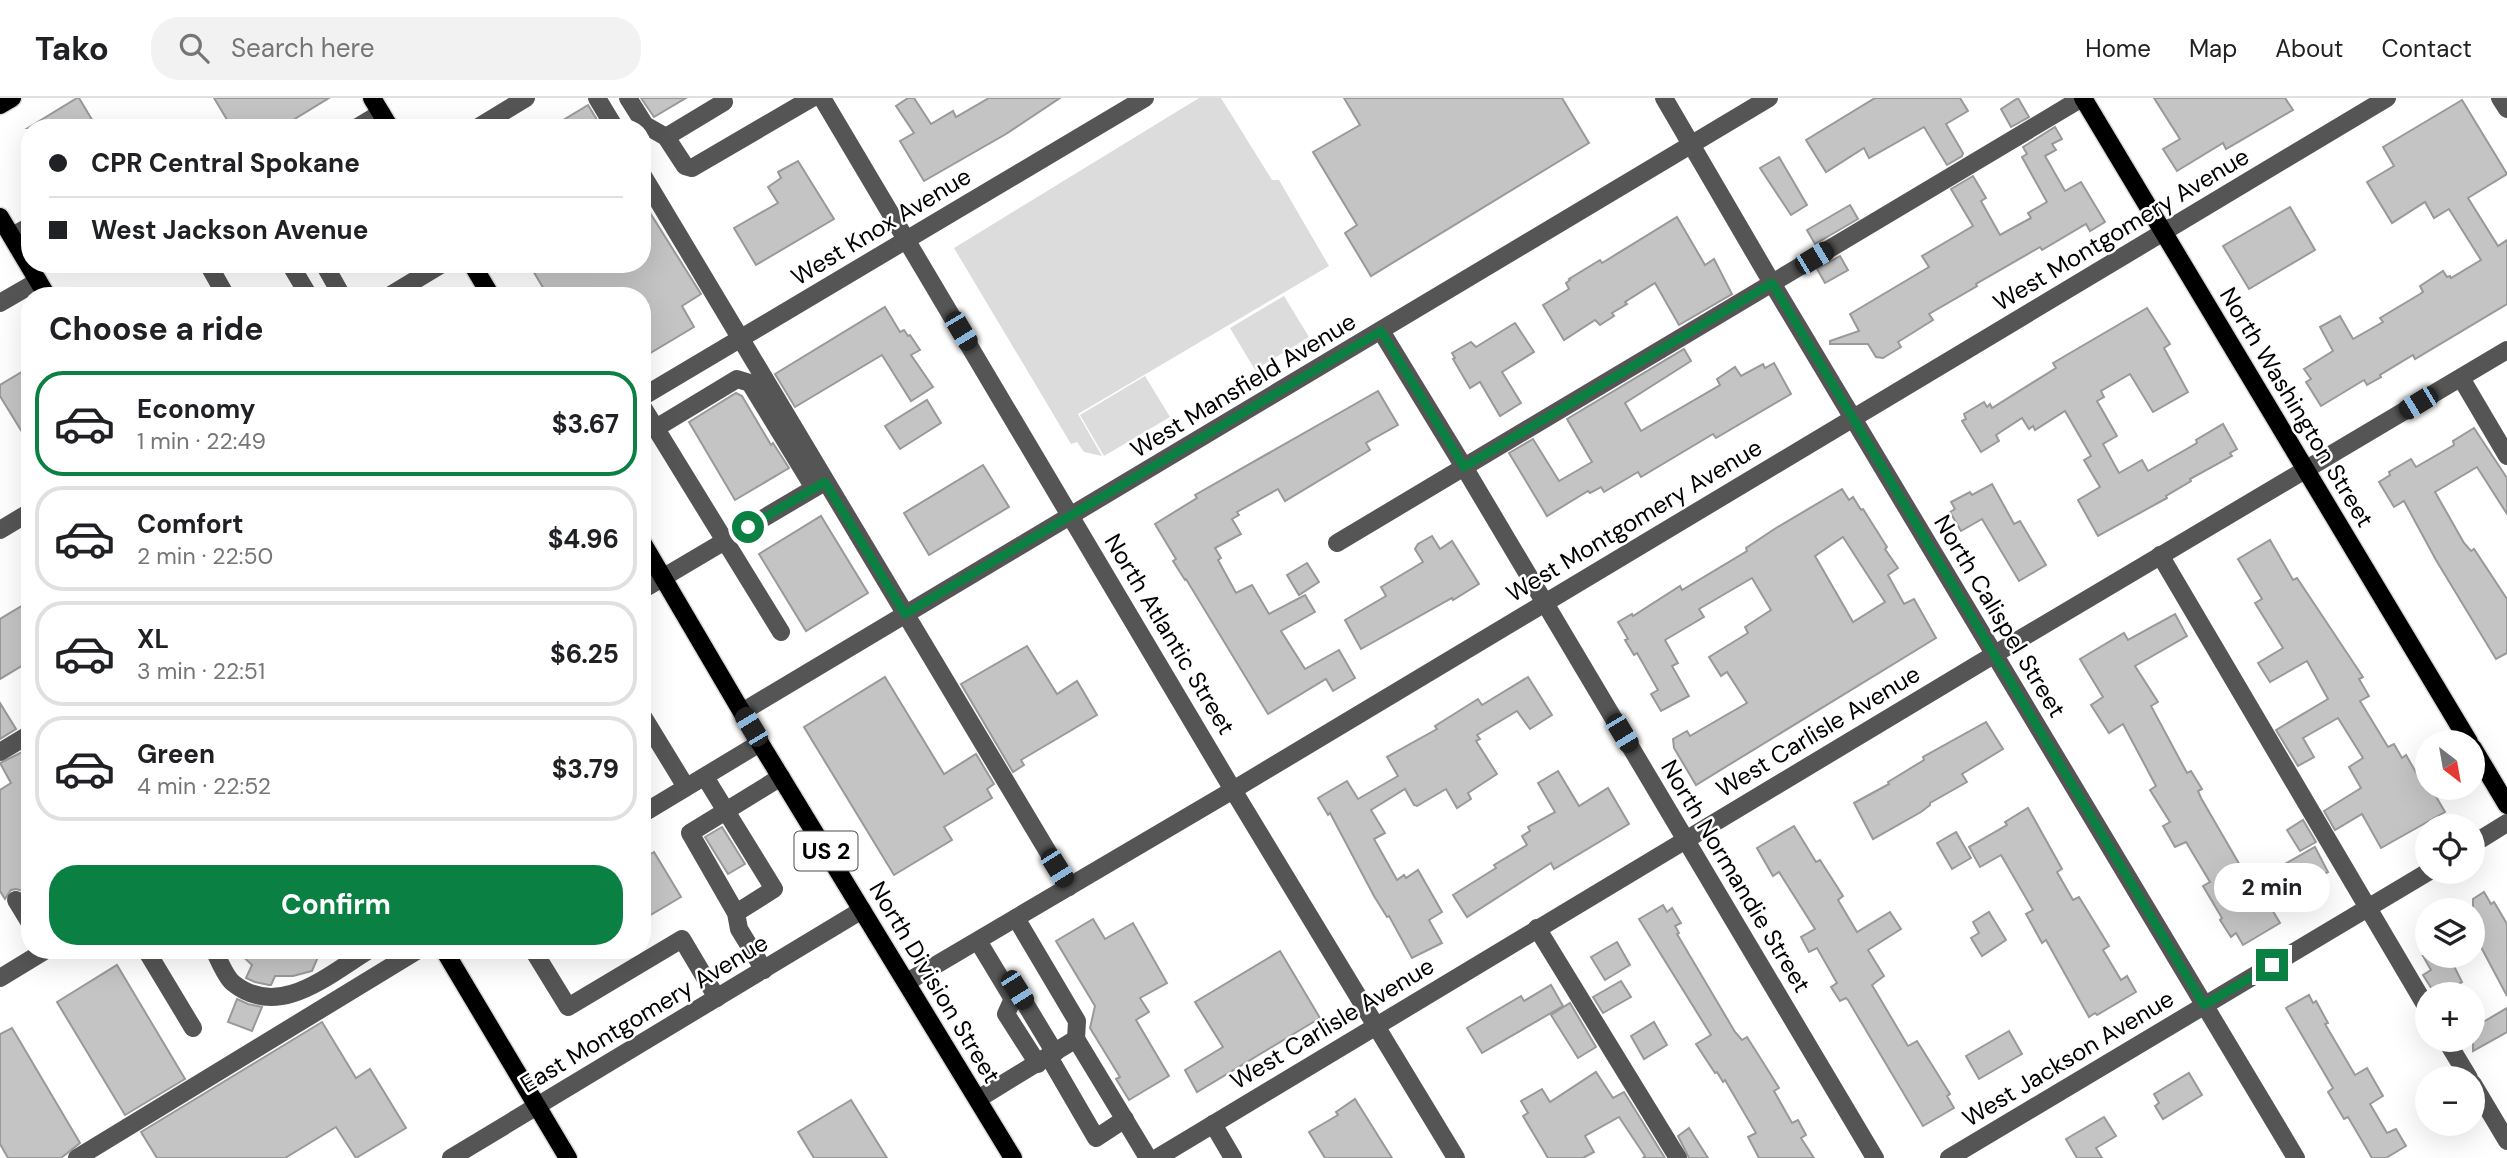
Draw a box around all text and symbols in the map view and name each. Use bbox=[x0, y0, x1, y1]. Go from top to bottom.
search box bbox=[151, 17, 641, 80]
text: Tako bbox=[35, 27, 109, 70]
icon: search bbox=[175, 29, 213, 67]
text: Search here bbox=[231, 31, 374, 65]
text: Home bbox=[2085, 33, 2151, 64]
text: Map bbox=[2189, 33, 2237, 64]
text: About bbox=[2275, 33, 2344, 64]
text: Contact bbox=[2382, 33, 2472, 64]
street label: West Montgomery Avenue bbox=[1987, 140, 2255, 318]
text: CPR Central Spokane bbox=[91, 146, 360, 180]
street label: West Knox Avenue bbox=[785, 160, 977, 292]
text: West Jackson Avenue bbox=[91, 213, 368, 247]
car bbox=[1791, 238, 1838, 278]
street label: North Washington Street bbox=[2213, 281, 2381, 533]
street label: West Mansfield Avenue bbox=[1125, 305, 1361, 465]
text: Choose a ride bbox=[49, 308, 264, 350]
car bbox=[942, 308, 981, 354]
car bbox=[2395, 383, 2442, 423]
icon: car bbox=[53, 392, 116, 455]
text: Economy bbox=[137, 392, 255, 426]
text: $3.67 bbox=[552, 407, 619, 441]
text: 1 min · 22:49 bbox=[137, 426, 266, 456]
street label: West Montgomery Avenue bbox=[1500, 431, 1768, 609]
icon: car bbox=[53, 507, 116, 570]
text: Comfort bbox=[137, 507, 243, 541]
street label: North Calispel Street bbox=[1927, 509, 2073, 723]
route start bbox=[732, 511, 764, 543]
text: $4.96 bbox=[548, 522, 619, 556]
street label: North Atlantic Street bbox=[1098, 528, 1242, 740]
text: 2 min · 22:50 bbox=[137, 541, 273, 571]
icon: car bbox=[53, 622, 116, 685]
text: XL bbox=[137, 622, 169, 656]
text: $6.25 bbox=[550, 637, 619, 671]
text: 3 min · 22:51 bbox=[137, 656, 265, 686]
street label: West Carlisle Avenue bbox=[1711, 658, 1925, 804]
car bbox=[732, 704, 771, 750]
car bbox=[1603, 710, 1642, 756]
north arrow bbox=[2415, 730, 2485, 800]
map controls bbox=[2415, 730, 2485, 1136]
icon: car bbox=[53, 737, 116, 800]
text: Green bbox=[137, 737, 215, 771]
text: $3.79 bbox=[552, 752, 619, 786]
street label: North Normandie Street bbox=[1654, 754, 1818, 998]
text: 4 min · 22:52 bbox=[137, 771, 271, 801]
button: locate bbox=[2415, 814, 2485, 884]
road number: US 2 bbox=[794, 832, 858, 870]
car bbox=[1037, 845, 1078, 891]
callout: 2 min bbox=[2214, 864, 2330, 912]
button: Confirm bbox=[49, 865, 623, 945]
text: 2 min bbox=[2242, 872, 2302, 902]
street label: North Division Street bbox=[862, 875, 1008, 1089]
button: layers bbox=[2415, 898, 2485, 968]
street label: East Montgomery Avenue bbox=[514, 927, 774, 1099]
route end bbox=[2256, 949, 2288, 981]
street label: West Carlisle Avenue bbox=[1225, 950, 1439, 1096]
car bbox=[997, 967, 1038, 1013]
button: + bbox=[2415, 982, 2485, 1052]
street label: West Jackson Avenue bbox=[1957, 983, 2179, 1133]
button: − bbox=[2415, 1066, 2485, 1136]

